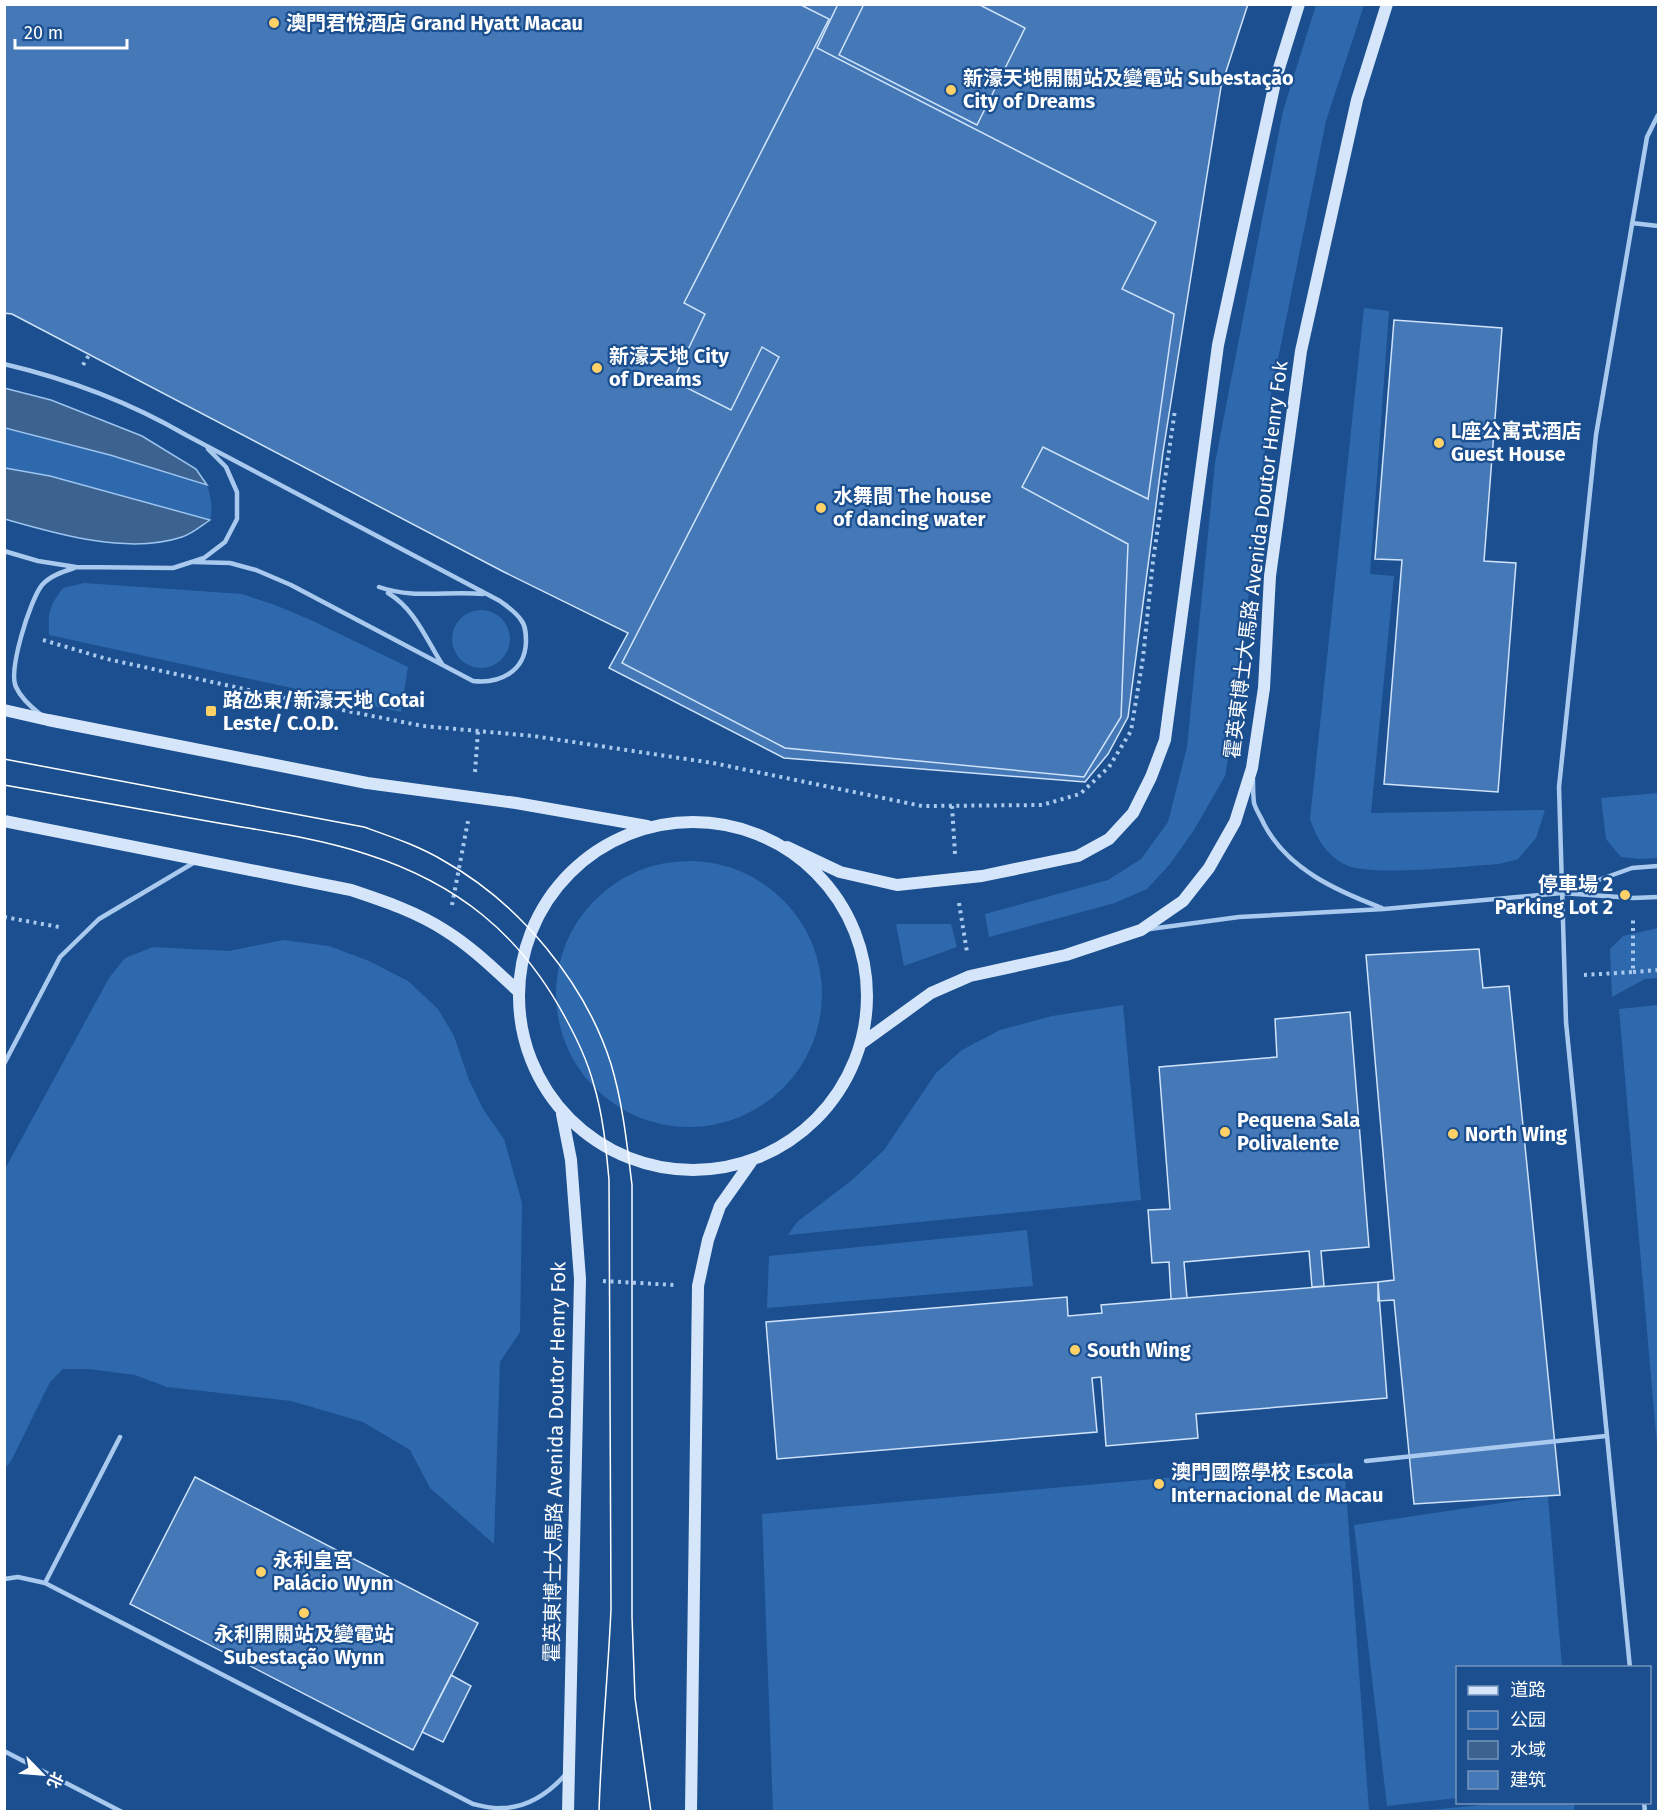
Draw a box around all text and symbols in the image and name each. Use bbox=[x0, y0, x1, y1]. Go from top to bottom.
place label: 澳門君悅酒店 Grand Hyatt Macau bbox=[286, 11, 583, 35]
scale bar bbox=[15, 12, 128, 50]
marker: 澳門君悅酒店 Grand Hyatt Macau bbox=[267, 16, 281, 30]
text: 20 m bbox=[24, 22, 63, 44]
place label: 新濠天地開關站及變電站 Subestação City of Dreams bbox=[963, 66, 1294, 113]
marker: 新濠天地開關站及變電站 Subestação City of Dreams bbox=[944, 83, 958, 97]
place label: 新濠天地 City of Dreams bbox=[609, 344, 729, 391]
street label: 霍英東博士大馬路 Avenida Doutor Henry Fok bbox=[1220, 359, 1292, 760]
marker: 新濠天地 City of Dreams bbox=[590, 361, 604, 375]
place label: L座公寓式酒店 Guest House bbox=[1451, 419, 1581, 466]
marker: L座公寓式酒店 Guest House bbox=[1432, 436, 1446, 450]
place label: 水舞間 The house of dancing water bbox=[833, 484, 991, 531]
marker: 水舞間 The house of dancing water bbox=[814, 501, 828, 515]
place label: 路氹東/新濠天地 Cotai Leste/ C.O.D. bbox=[223, 688, 425, 735]
marker: 路氹東/新濠天地 Cotai Leste/ C.O.D. bbox=[204, 704, 218, 718]
place label: 停車場 2 Parking Lot 2 bbox=[1495, 872, 1613, 919]
marker: 停車場 2 Parking Lot 2 bbox=[1618, 888, 1632, 902]
place label: Pequena Sala Polivalente bbox=[1237, 1108, 1360, 1155]
place label: North Wing bbox=[1465, 1122, 1568, 1146]
marker: Pequena Sala Polivalente bbox=[1218, 1125, 1232, 1139]
marker: North Wing bbox=[1446, 1127, 1460, 1141]
street label: 霍英東博士大馬路 Avenida Doutor Henry Fok bbox=[540, 1261, 571, 1663]
place label: South Wing bbox=[1087, 1338, 1192, 1362]
marker: South Wing bbox=[1068, 1343, 1082, 1357]
place label: 澳門國際學校 Escola Internacional de Macau bbox=[1171, 1460, 1383, 1507]
marker: 澳門國際學校 Escola Internacional de Macau bbox=[1152, 1477, 1166, 1491]
place label: 永利皇宮 Palácio Wynn bbox=[273, 1548, 394, 1595]
marker: 永利皇宮 Palácio Wynn bbox=[254, 1565, 268, 1579]
marker: 永利開關站及變電站 Subestação Wynn bbox=[297, 1606, 311, 1620]
place label: 永利開關站及變電站 Subestação Wynn bbox=[214, 1622, 394, 1669]
legend bbox=[1456, 1666, 1651, 1804]
text: 道路 bbox=[1510, 1679, 1546, 1701]
text: 公园 bbox=[1510, 1709, 1546, 1731]
text: 水域 bbox=[1510, 1739, 1546, 1761]
north arrow bbox=[12, 1744, 72, 1804]
text: 北 bbox=[43, 1769, 67, 1791]
text: 建筑 bbox=[1510, 1769, 1546, 1791]

